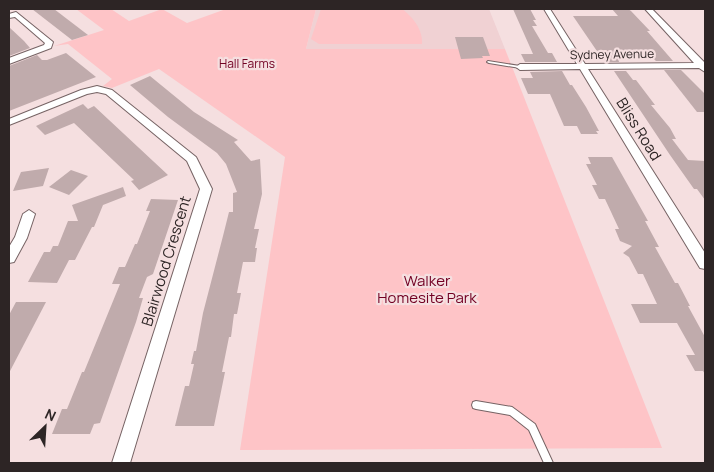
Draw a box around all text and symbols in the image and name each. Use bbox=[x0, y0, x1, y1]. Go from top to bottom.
street label: Sydney Avenue bbox=[570, 45, 654, 63]
park label: Hall Farms bbox=[219, 55, 275, 72]
street label: Bliss Road bbox=[611, 94, 667, 164]
street label: Blairwood Crescent bbox=[136, 193, 196, 329]
park label: Walker Homesite Park bbox=[377, 270, 477, 308]
north arrow bbox=[20, 402, 70, 452]
text: N bbox=[42, 404, 59, 426]

